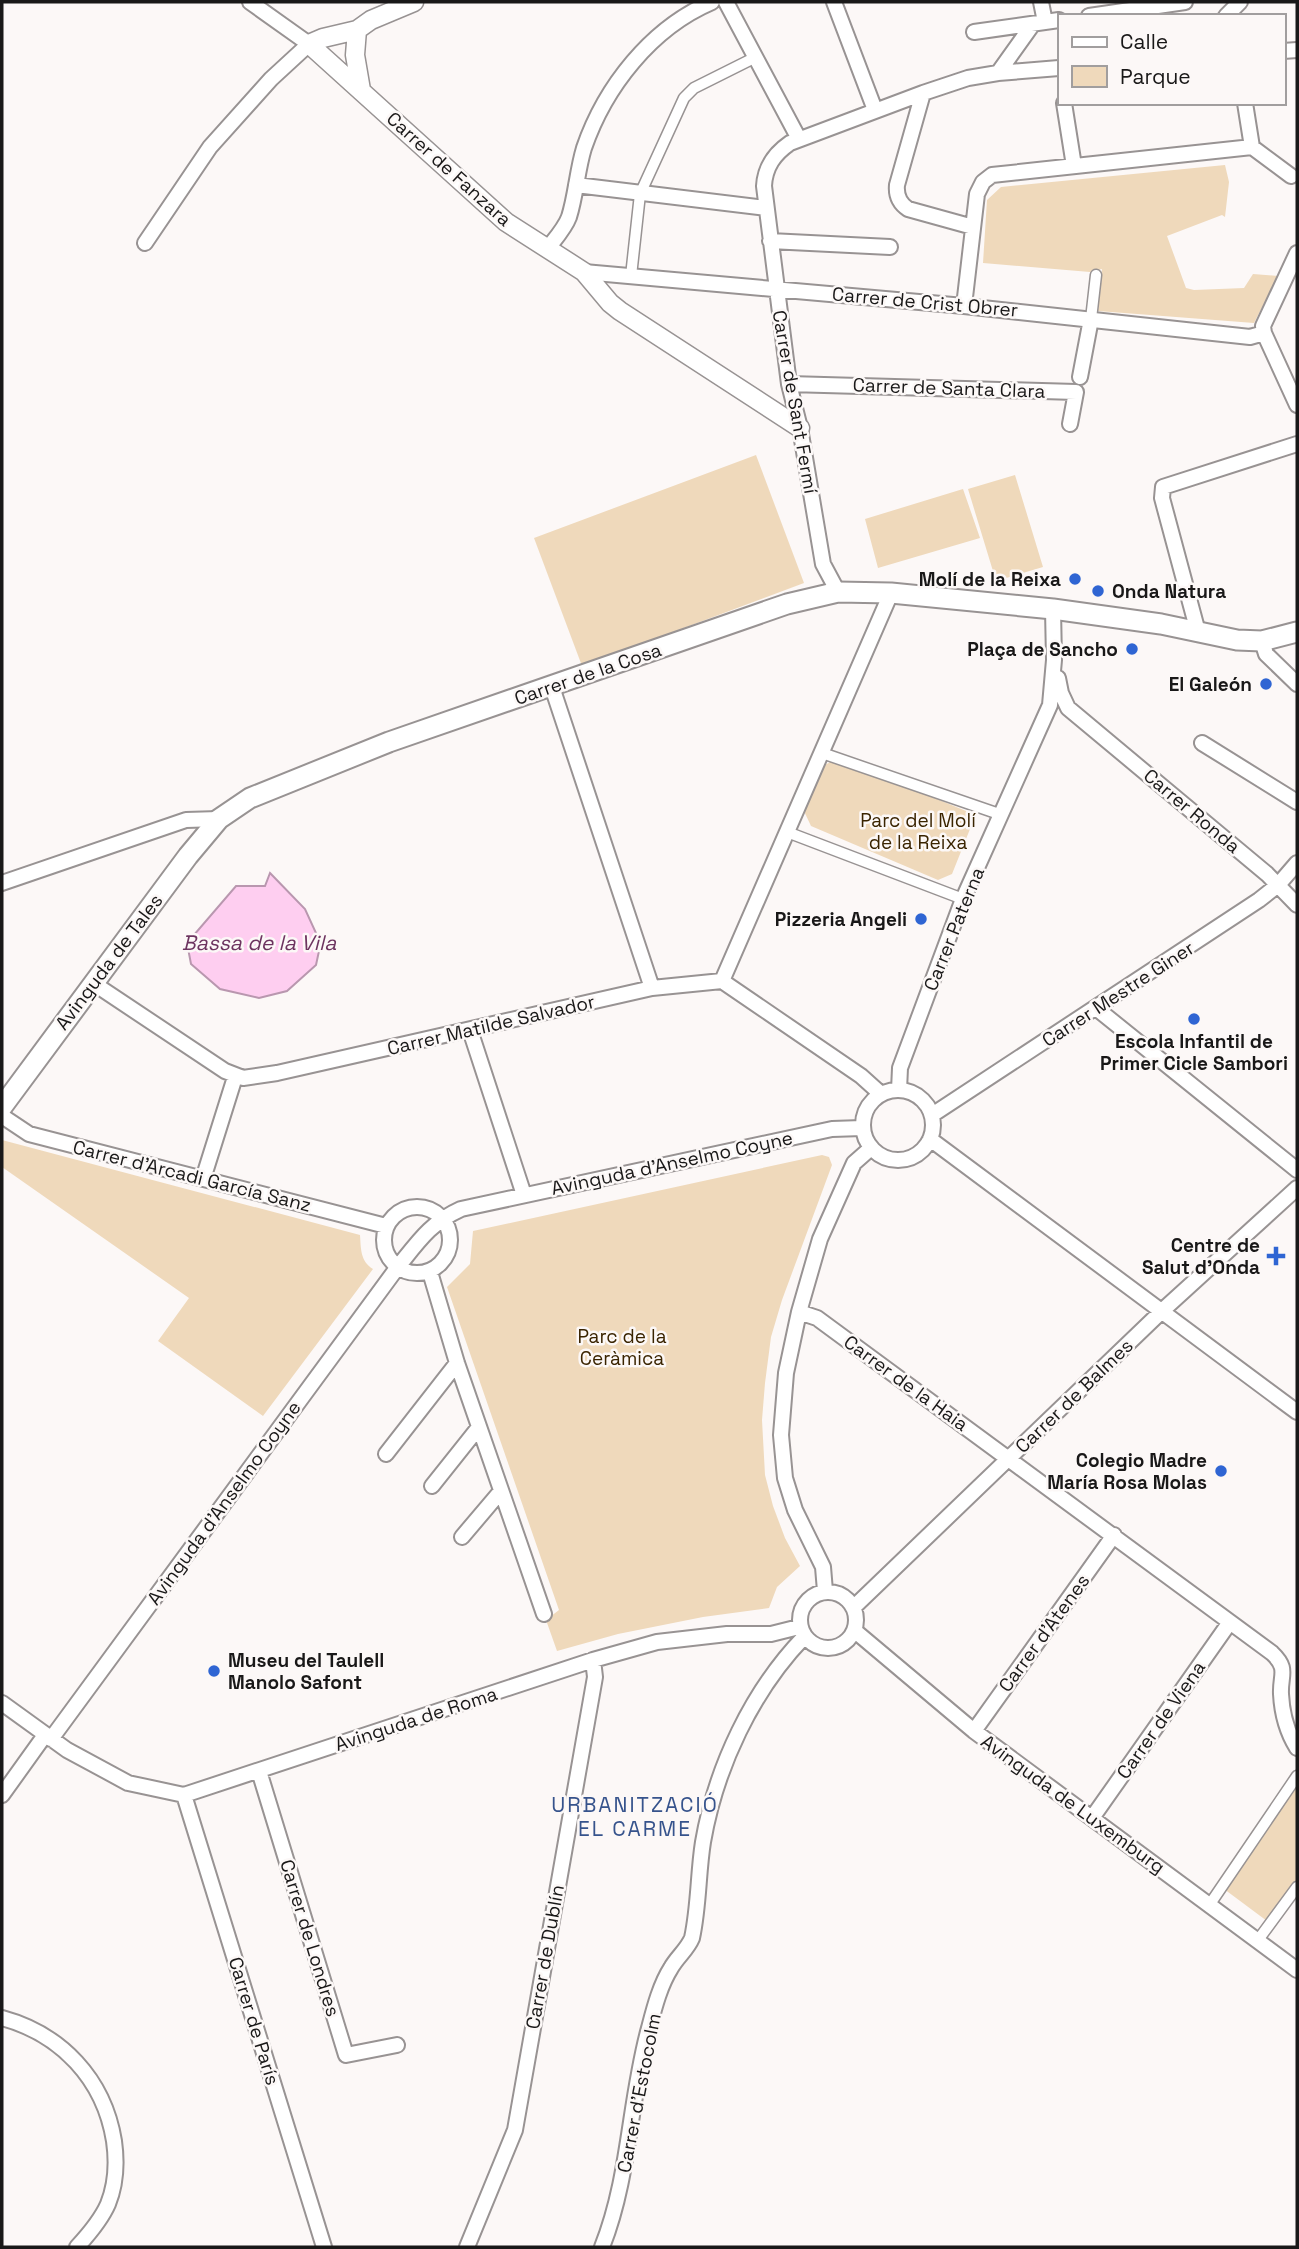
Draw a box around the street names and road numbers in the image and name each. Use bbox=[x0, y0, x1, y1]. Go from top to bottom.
street label: Carrer de Fanzara bbox=[381, 106, 517, 232]
street label: Carrer de Crist Obrer bbox=[831, 281, 1019, 323]
street label: Carrer de Sant Fermí bbox=[767, 308, 824, 496]
street label: Carrer de Santa Clara bbox=[852, 372, 1046, 404]
street label: Carrer de la Cosa bbox=[511, 637, 665, 711]
street label: Carrer Ronda bbox=[1138, 763, 1246, 859]
street label: Carrer Paterna bbox=[918, 863, 990, 995]
street label: Avinguda de Tales bbox=[50, 889, 168, 1035]
street label: Carrer Mestre Giner bbox=[1037, 935, 1199, 1053]
street label: Carrer Matilde Salvador bbox=[385, 989, 597, 1061]
street label: Avinguda d'Anselmo Coyne bbox=[549, 1125, 795, 1201]
street label: Carrer d'Arcadi García Sanz bbox=[70, 1134, 314, 1218]
street label: Carrer de la Haia bbox=[839, 1329, 973, 1437]
street label: Carrer de Balmes bbox=[1010, 1333, 1138, 1459]
street label: Avinguda d'Anselmo Coyne bbox=[141, 1396, 307, 1610]
street label: Carrer d'Atenes bbox=[993, 1569, 1095, 1697]
street label: Carrer de Viena bbox=[1111, 1656, 1211, 1784]
street label: Avinguda de Roma bbox=[332, 1681, 500, 1757]
street label: Avinguda de Luxemburg bbox=[976, 1729, 1170, 1879]
street label: Carrer de Londres bbox=[274, 1857, 346, 2019]
street label: Carrer de Dublín bbox=[520, 1883, 570, 2031]
street label: Carrer de París bbox=[223, 1954, 285, 2088]
street label: Carrer d'Estocolm bbox=[611, 2011, 667, 2175]

